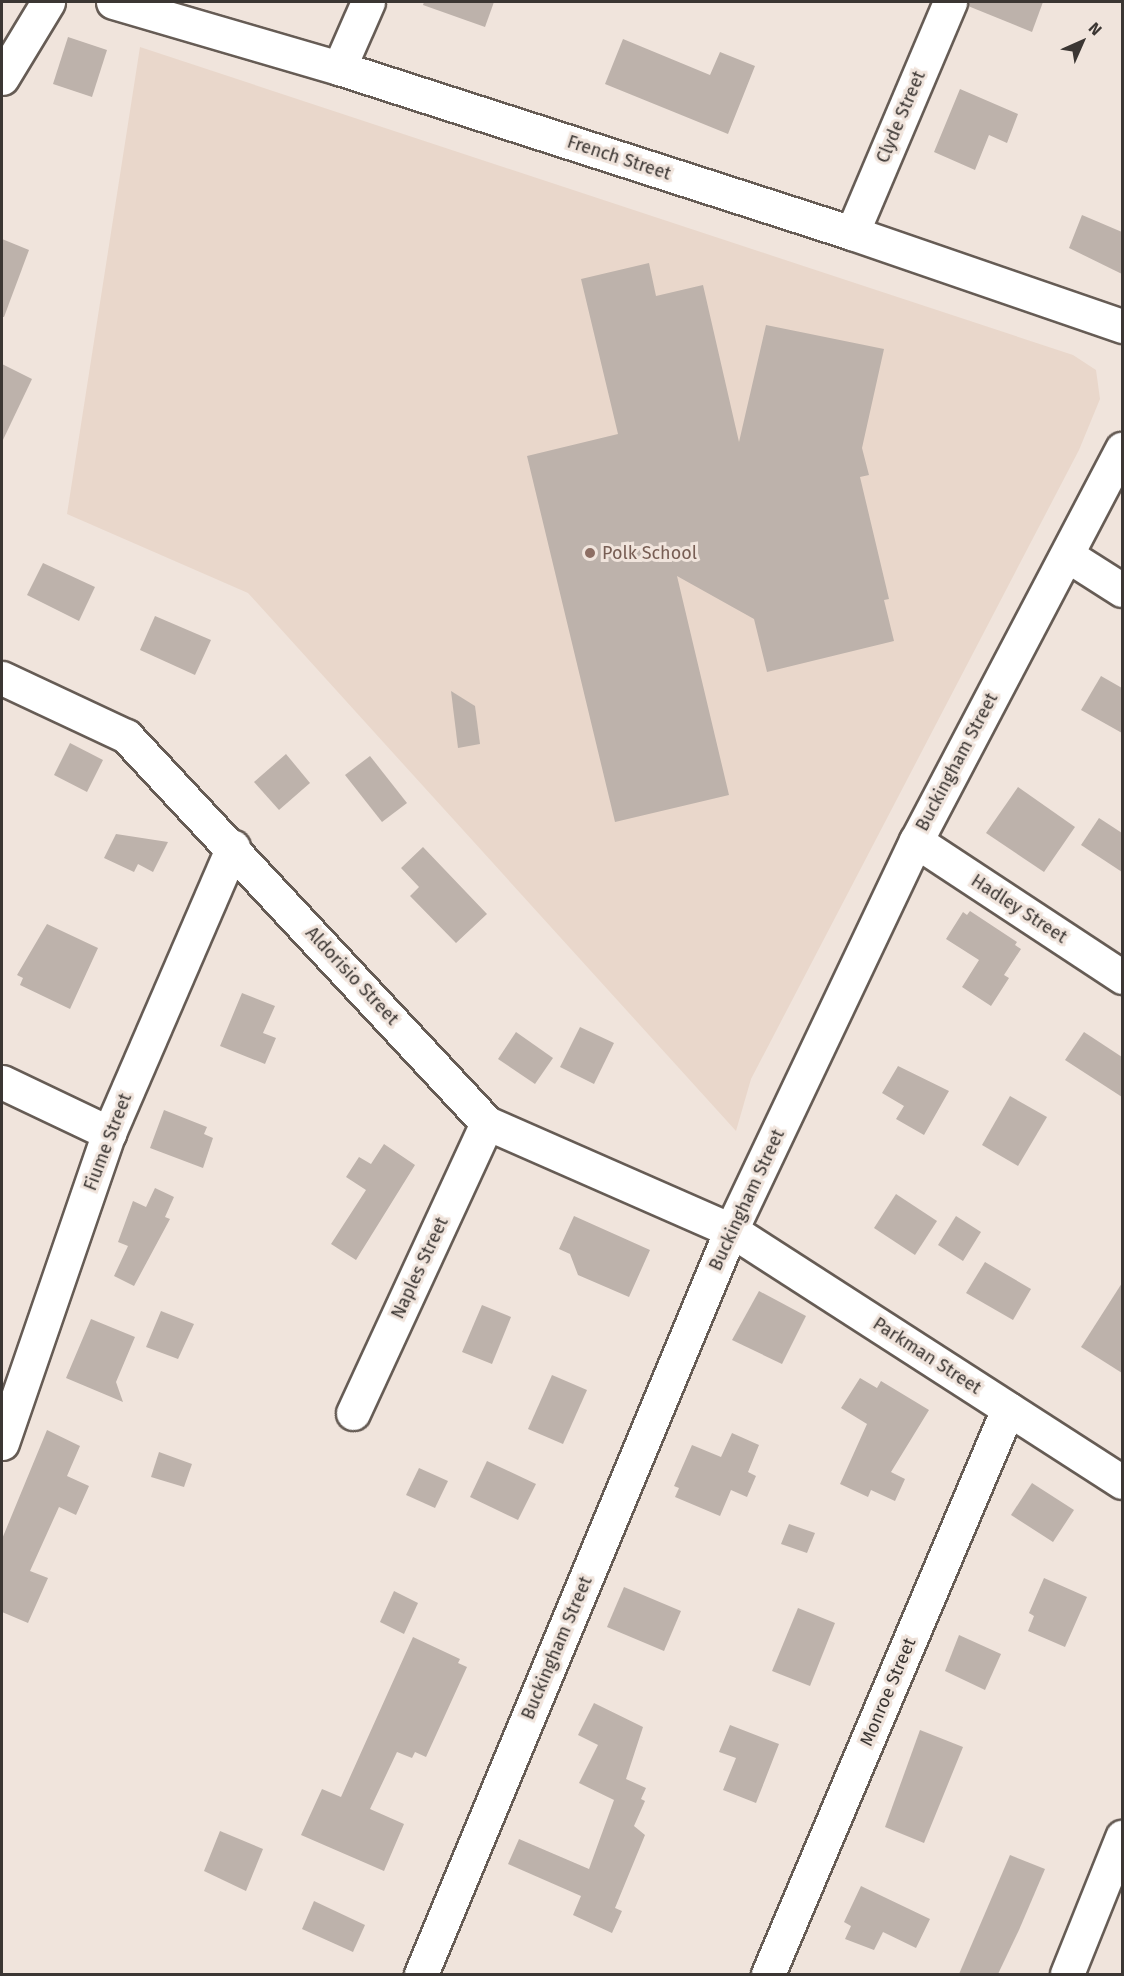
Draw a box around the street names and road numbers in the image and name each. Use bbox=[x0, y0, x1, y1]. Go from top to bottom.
street label: Clyde Street bbox=[872, 68, 930, 166]
street label: French Street bbox=[564, 131, 674, 185]
street label: Buckingham Street bbox=[911, 689, 1003, 835]
street label: Hadley Street bbox=[967, 870, 1071, 948]
street label: Aldorisio Street bbox=[301, 922, 403, 1030]
street label: Fiume Street bbox=[80, 1090, 136, 1194]
street label: Buckingham Street bbox=[705, 1126, 789, 1274]
street label: Naples Street bbox=[387, 1214, 453, 1322]
street label: Parkman Street bbox=[869, 1313, 985, 1399]
street label: Buckingham Street bbox=[517, 1573, 597, 1723]
street label: Monroe Street bbox=[856, 1635, 920, 1749]

